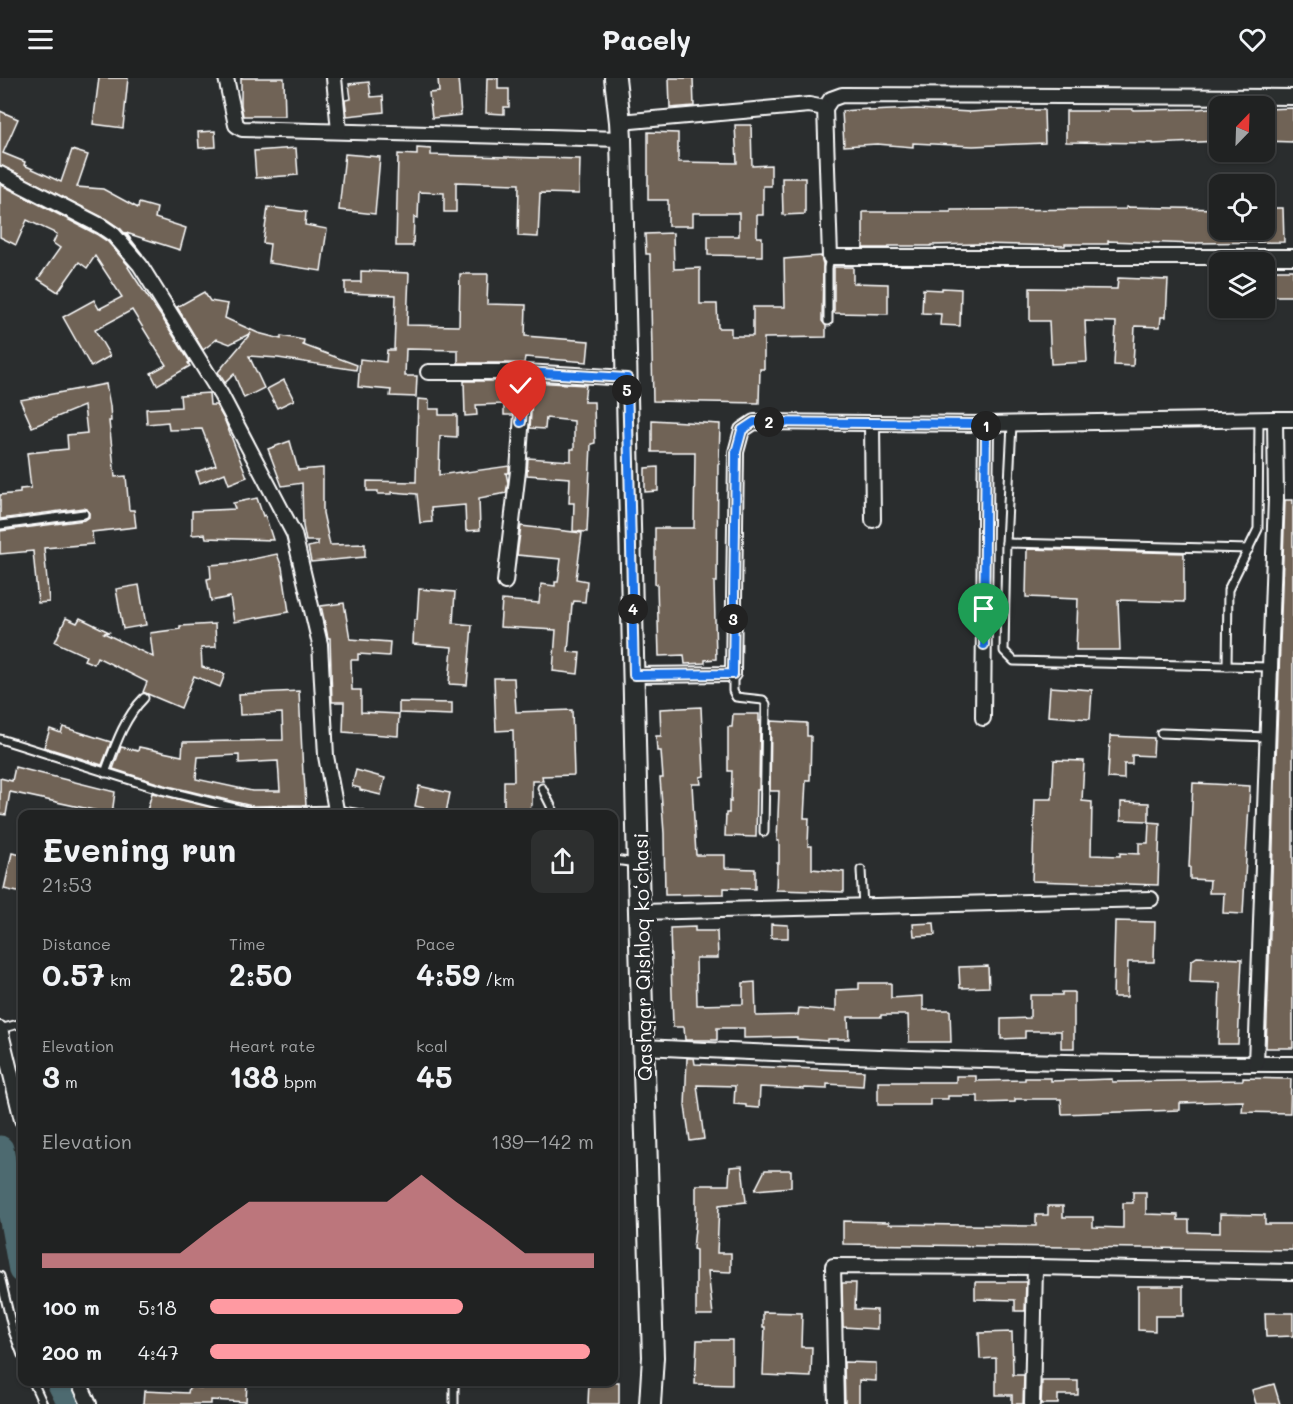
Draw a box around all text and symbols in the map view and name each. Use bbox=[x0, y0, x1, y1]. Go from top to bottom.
text: Pacely bbox=[602, 22, 691, 57]
icon: menu bbox=[24, 23, 57, 56]
icon: heart bbox=[1236, 23, 1269, 56]
north arrow bbox=[1209, 96, 1275, 162]
map controls bbox=[1209, 96, 1275, 318]
button: locate bbox=[1209, 174, 1275, 240]
button: layers bbox=[1209, 252, 1275, 318]
pin bbox=[495, 360, 546, 422]
icon: check bbox=[504, 369, 537, 402]
pin: 5 bbox=[612, 375, 642, 405]
text: 5 bbox=[622, 379, 632, 400]
pin: 2 bbox=[754, 407, 784, 437]
text: 2 bbox=[765, 411, 773, 432]
pin: 1 bbox=[971, 411, 1001, 441]
text: 1 bbox=[982, 415, 990, 436]
pin bbox=[958, 583, 1009, 645]
icon: arrive bbox=[967, 592, 1000, 625]
pin: 4 bbox=[618, 594, 648, 624]
text: 4 bbox=[628, 598, 638, 619]
pin: 3 bbox=[718, 604, 748, 634]
text: 3 bbox=[728, 608, 738, 629]
text: Evening run bbox=[42, 827, 236, 870]
button: share bbox=[531, 830, 594, 893]
street label: Qashqar Qishloq koʻchasi bbox=[627, 833, 657, 1081]
text: 21:53 bbox=[42, 871, 92, 897]
text: Distance bbox=[42, 933, 111, 954]
text: Time bbox=[229, 933, 265, 954]
text: Pace bbox=[416, 933, 455, 954]
text: 0.57 bbox=[42, 954, 105, 994]
text: 2:50 bbox=[229, 954, 292, 994]
text: 4:59 bbox=[416, 954, 480, 994]
text: km bbox=[105, 969, 131, 990]
text: /km bbox=[480, 969, 515, 990]
text: Elevation bbox=[42, 1035, 114, 1056]
text: Heart rate bbox=[229, 1035, 315, 1056]
text: kcal bbox=[416, 1035, 448, 1056]
text: 3 bbox=[42, 1056, 60, 1096]
text: 138 bbox=[229, 1056, 279, 1096]
text: 45 bbox=[416, 1056, 453, 1096]
text: m bbox=[60, 1071, 78, 1092]
text: bpm bbox=[279, 1071, 317, 1092]
text: Elevation bbox=[42, 1128, 132, 1154]
text: 139–142 m bbox=[491, 1128, 594, 1154]
text: 100 m bbox=[42, 1294, 100, 1320]
text: 5:18 bbox=[138, 1294, 177, 1320]
text: 200 m bbox=[42, 1339, 102, 1365]
text: 4:47 bbox=[138, 1339, 179, 1365]

